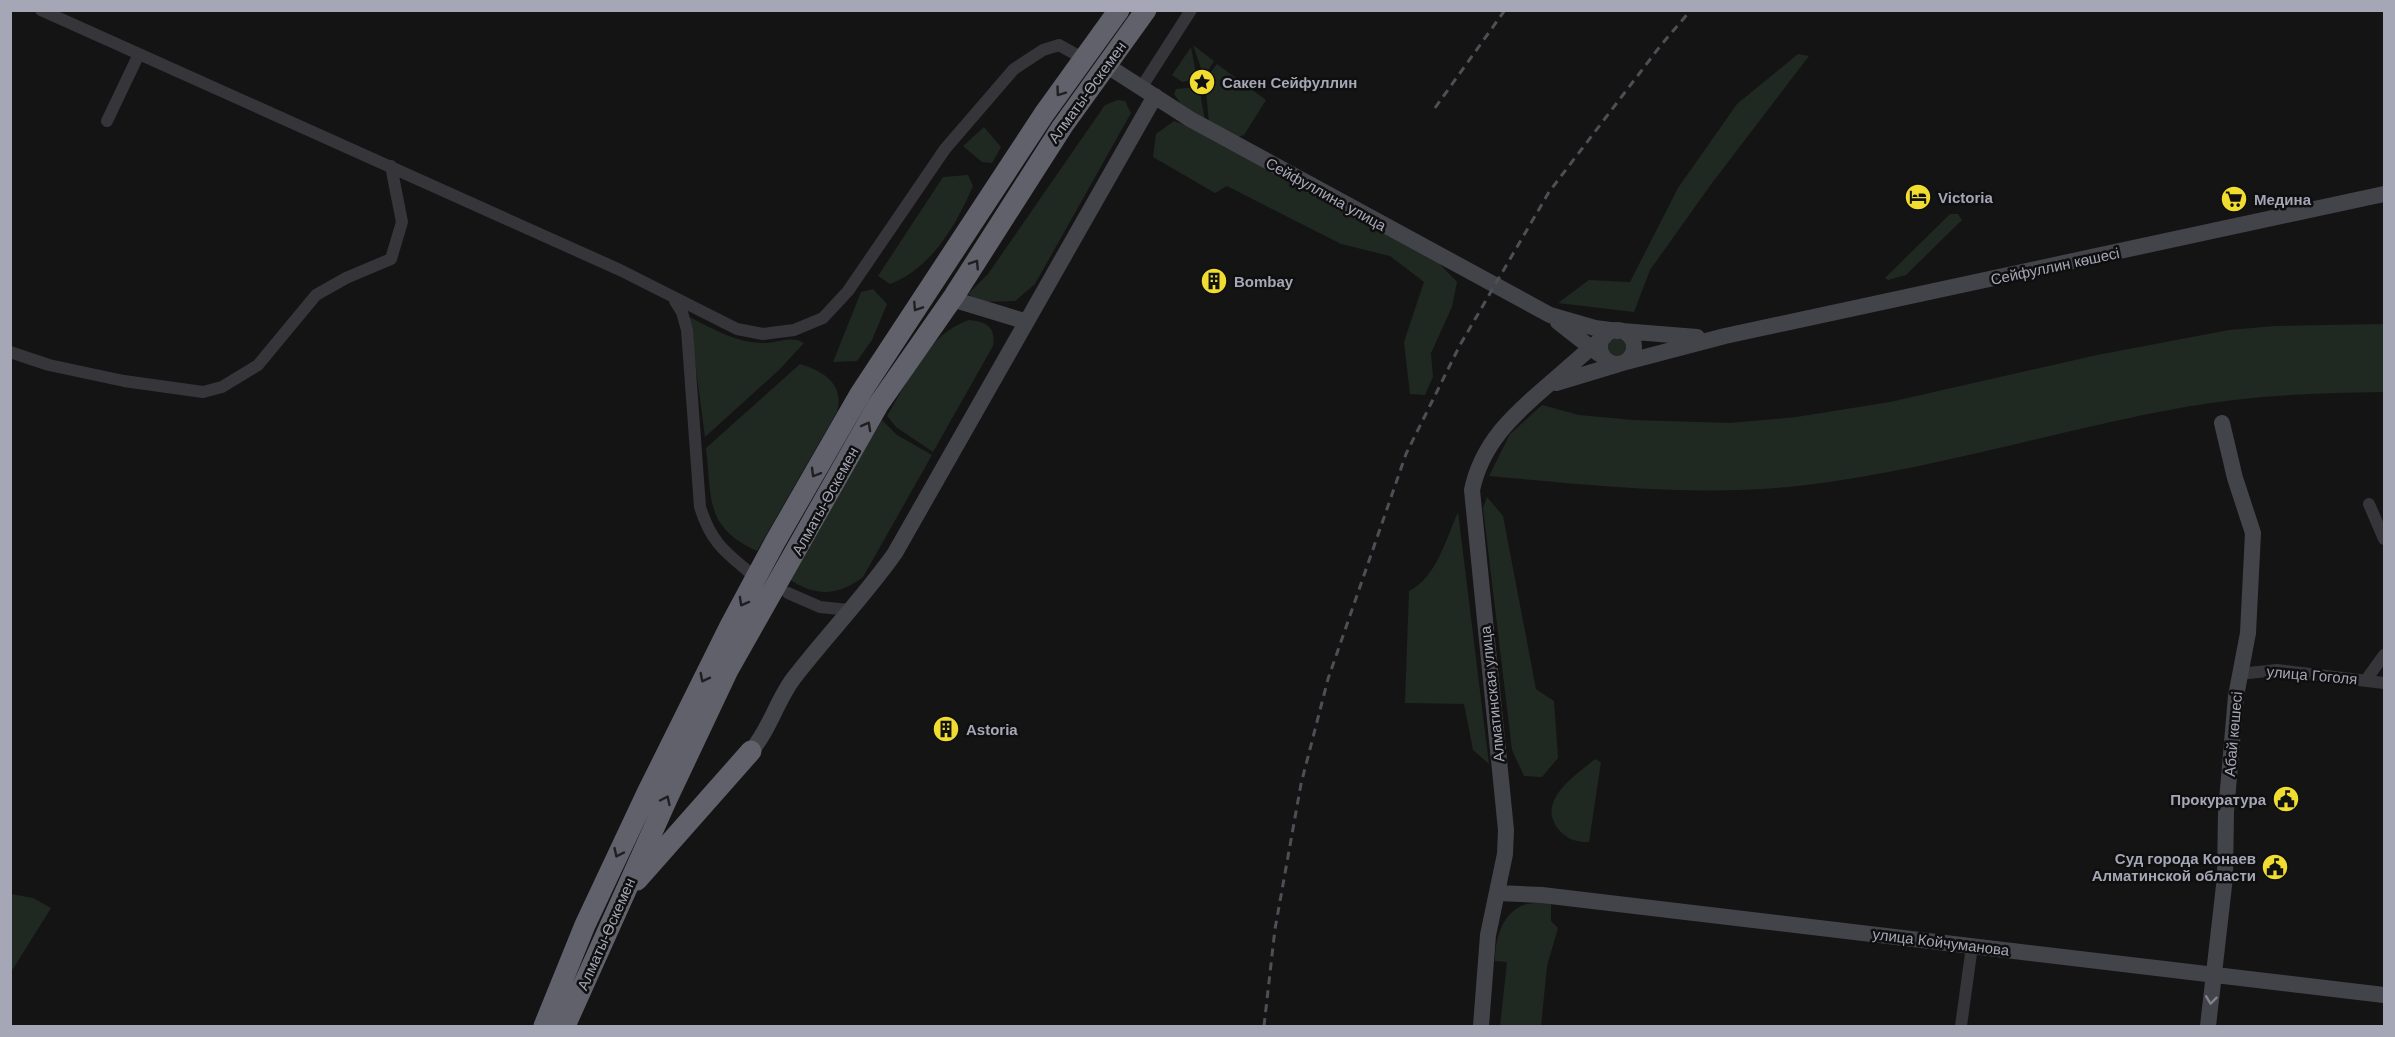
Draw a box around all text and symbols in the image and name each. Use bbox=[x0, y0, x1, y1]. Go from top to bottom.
street label: Алматы-Өскемен bbox=[1045, 38, 1129, 146]
place icon: Сакен Сейфуллин bbox=[1187, 67, 1217, 97]
place label: Сакен Сейфуллин bbox=[1222, 74, 1357, 91]
one-way arrow bbox=[1056, 85, 1067, 96]
street label: Сейфуллина улица bbox=[1263, 154, 1390, 234]
hotel icon: Victoria bbox=[1903, 182, 1933, 212]
supermarket icon: Медина bbox=[2219, 184, 2249, 214]
place label: Victoria bbox=[1938, 189, 1993, 206]
place label: Медина bbox=[2254, 191, 2312, 208]
street label: Сейфуллин көшесі bbox=[1989, 244, 2121, 288]
one-way arrow bbox=[967, 260, 979, 270]
building icon: Bombay bbox=[1199, 266, 1229, 296]
place label: Bombay bbox=[1234, 273, 1294, 290]
one-way arrow bbox=[914, 300, 925, 311]
one-way arrow bbox=[860, 422, 871, 432]
street label: Алматы-Өскемен bbox=[788, 444, 862, 558]
one-way arrow bbox=[811, 466, 822, 477]
one-way arrow bbox=[739, 596, 750, 606]
street label: Алматинская улица bbox=[1476, 624, 1508, 763]
street label: улица Гоголя bbox=[2266, 663, 2358, 687]
one-way arrow bbox=[700, 672, 712, 683]
street label: Абай көшесі bbox=[2221, 691, 2245, 777]
building icon: Astoria bbox=[931, 714, 961, 744]
place label: Astoria bbox=[966, 721, 1018, 738]
public building icon: Прокуратура bbox=[2271, 784, 2301, 814]
place label: Прокуратура bbox=[2170, 791, 2267, 808]
one-way arrow bbox=[659, 796, 671, 807]
one-way arrow bbox=[614, 847, 626, 858]
place label: Суд города Конаев Алматинской области bbox=[2092, 850, 2256, 884]
public building icon: Суд города Конаев Алматинской области bbox=[2260, 852, 2290, 882]
street label: Алматы-Өскемен bbox=[574, 875, 638, 993]
street label: улица Койчуманова bbox=[1872, 925, 2011, 959]
one-way arrow bbox=[2206, 996, 2218, 1005]

